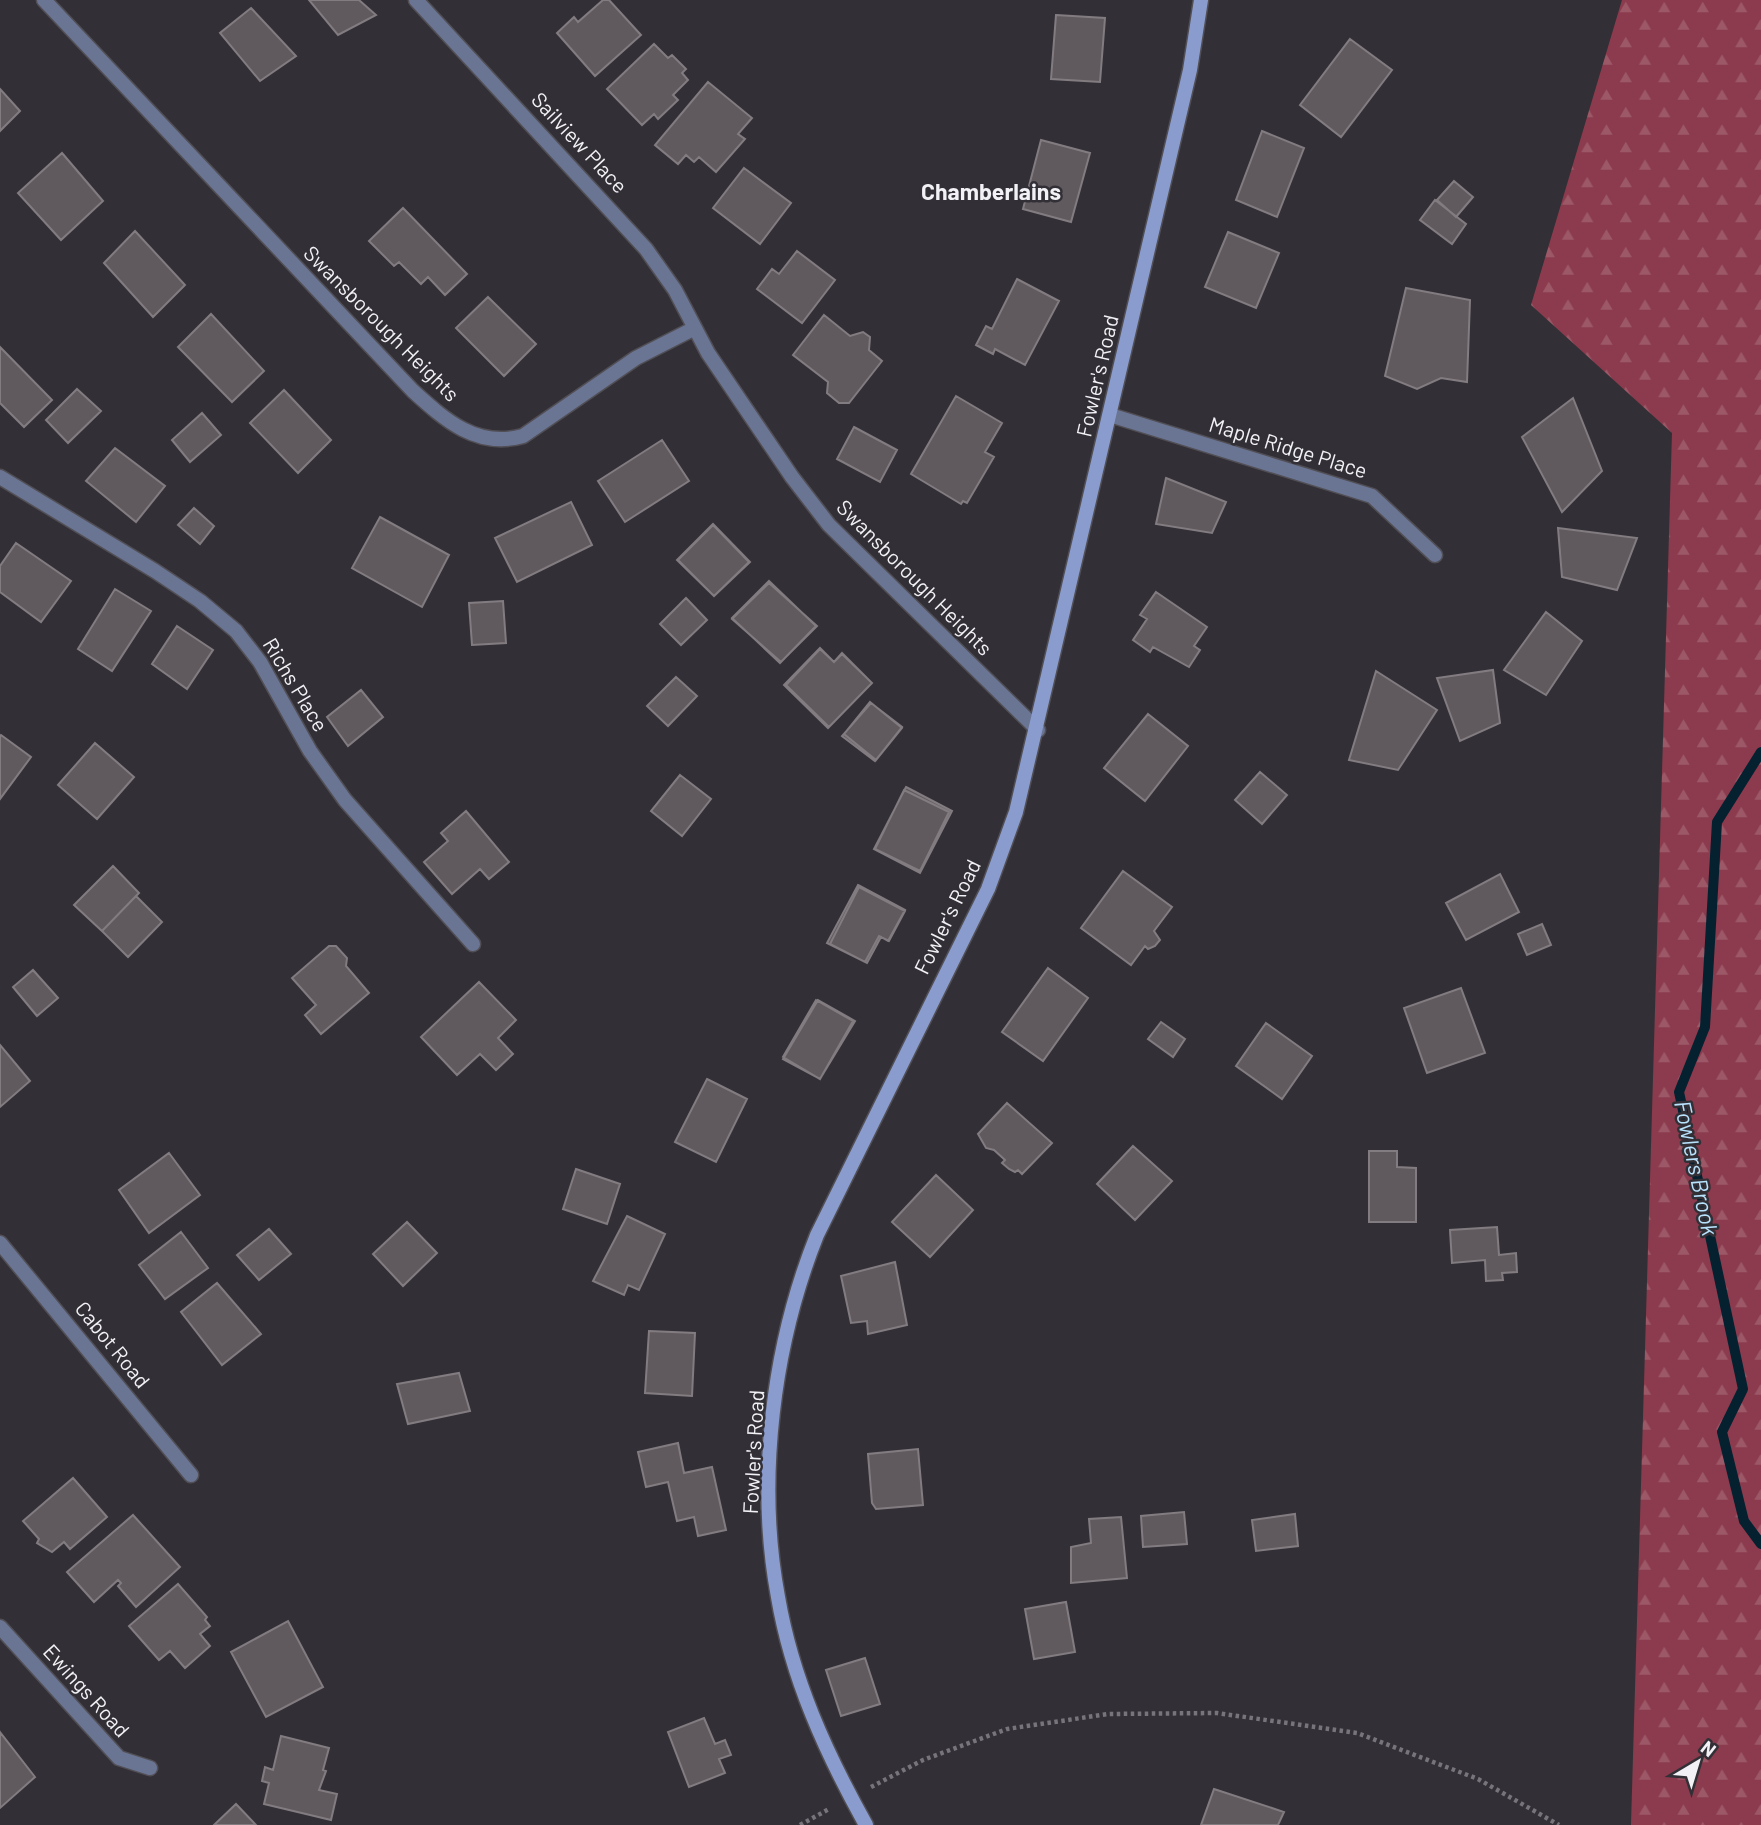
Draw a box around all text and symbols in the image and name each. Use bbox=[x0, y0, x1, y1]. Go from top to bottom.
street label: Sailview Place bbox=[527, 86, 633, 198]
district label: Chamberlains bbox=[921, 177, 1061, 205]
street label: Swansborough Heights bbox=[299, 240, 465, 406]
street label: Fowler's Road bbox=[1070, 312, 1123, 439]
street label: Maple Ridge Place bbox=[1206, 411, 1370, 482]
street label: Swansborough Heights bbox=[832, 494, 998, 660]
street label: Richs Place bbox=[259, 633, 334, 736]
street label: Fowler's Road bbox=[908, 855, 985, 978]
water label: Fowlers Brook bbox=[1669, 1098, 1725, 1238]
street label: Cabot Road bbox=[71, 1296, 156, 1392]
street label: Fowler's Road bbox=[737, 1389, 768, 1515]
street label: Ewings Road bbox=[39, 1638, 135, 1742]
north arrow bbox=[1663, 1727, 1733, 1797]
text: N bbox=[1697, 1735, 1721, 1761]

